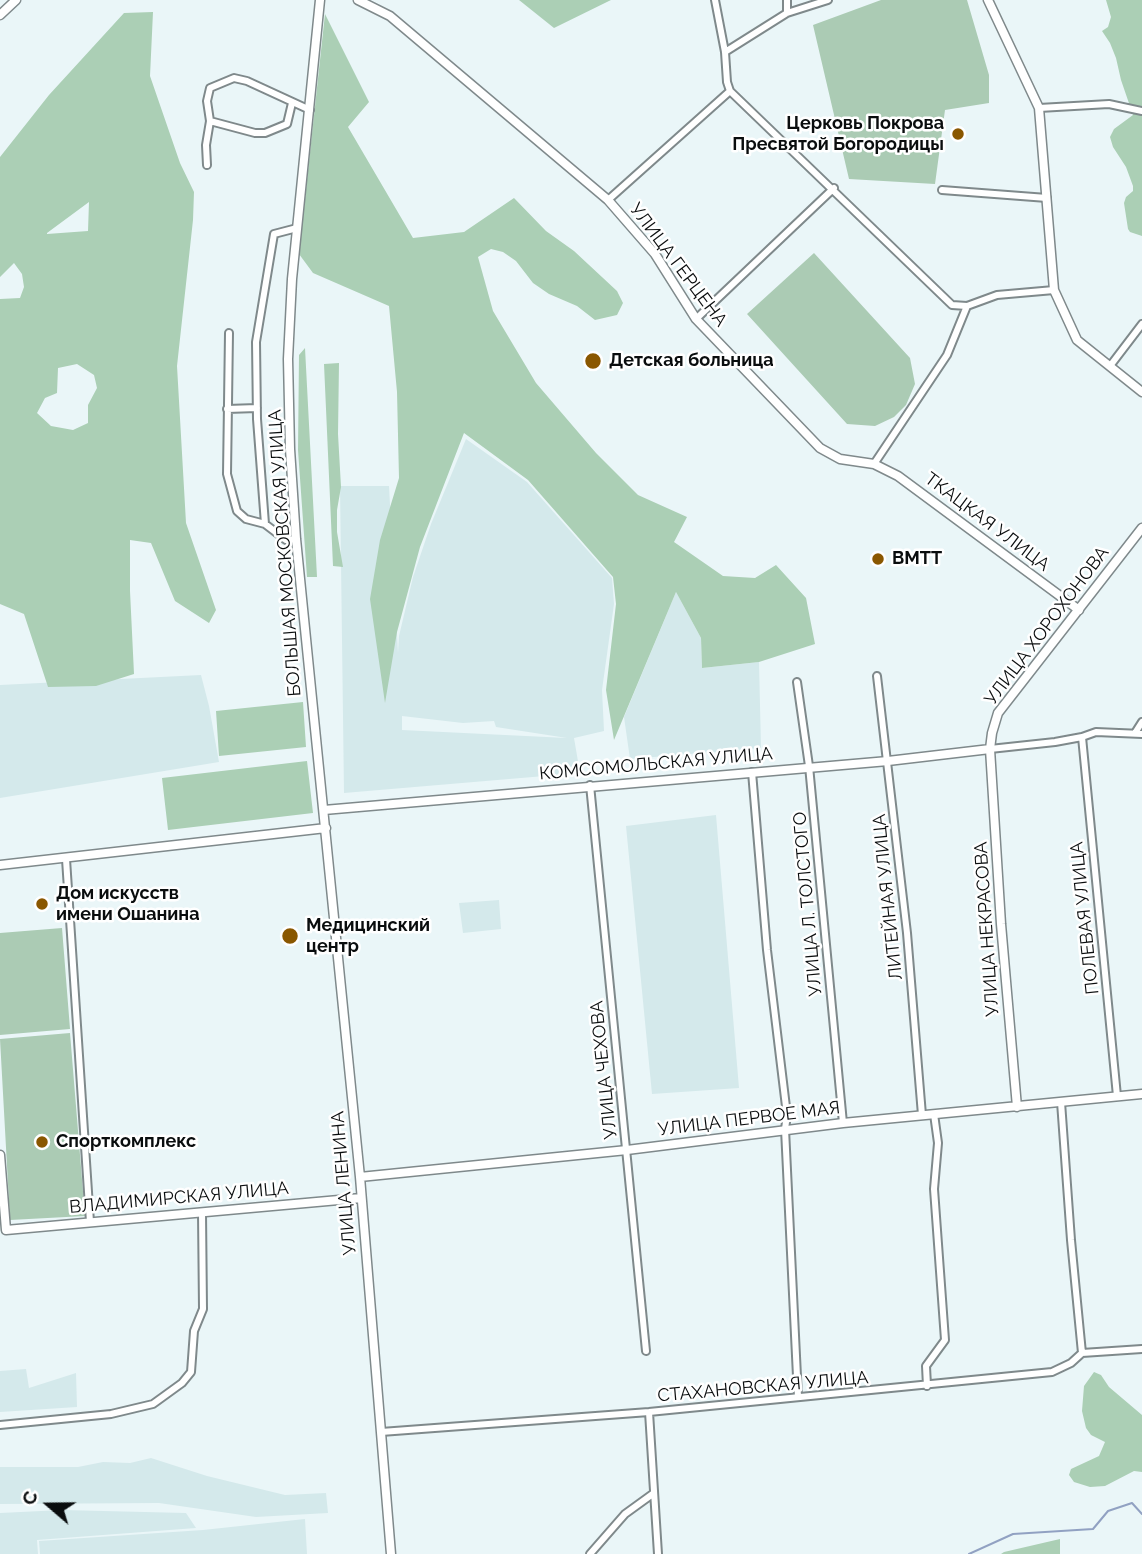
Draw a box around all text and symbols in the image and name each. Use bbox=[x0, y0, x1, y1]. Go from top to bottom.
place label: Церковь Покрова Пресвятой Богородицы bbox=[732, 113, 944, 156]
marker: Церковь Покрова Пресвятой Богородицы bbox=[950, 126, 966, 142]
street label: УЛИЦА ГЕРЦЕНА bbox=[625, 199, 731, 331]
place label: Детская больница bbox=[609, 350, 774, 372]
marker: Детская больница bbox=[583, 351, 603, 371]
street label: БОЛЬШАЯ МОСКОВСКАЯ УЛИЦА bbox=[264, 409, 306, 697]
street label: ТКАЦКАЯ УЛИЦА bbox=[920, 468, 1054, 576]
street label: УЛИЦА ХОРОХОНОВА bbox=[980, 542, 1114, 710]
place label: ВМТТ bbox=[892, 548, 942, 570]
marker: ВМТТ bbox=[870, 551, 886, 567]
street label: КОМСОМОЛЬСКАЯ УЛИЦА bbox=[538, 743, 774, 785]
street label: УЛИЦА Л. ТОЛСТОГО bbox=[789, 811, 827, 997]
street label: ЛИТЕЙНАЯ УЛИЦА bbox=[869, 813, 907, 981]
street label: УЛИЦА НЕКРАСОВА bbox=[970, 841, 1004, 1017]
street label: ПОЛЕВАЯ УЛИЦА bbox=[1066, 841, 1104, 995]
place label: Дом искусств имени Ошанина bbox=[56, 883, 200, 926]
marker: Дом искусств имени Ошанина bbox=[34, 896, 50, 912]
place label: Медицинский центр bbox=[306, 915, 430, 958]
marker: Медицинский центр bbox=[280, 926, 300, 946]
street label: УЛИЦА ЧЕХОВА bbox=[586, 1000, 622, 1140]
street label: УЛИЦА ПЕРВОЕ МАЯ bbox=[657, 1097, 841, 1141]
street label: УЛИЦА ЛЕНИНА bbox=[327, 1110, 361, 1256]
place label: Спорткомплекс bbox=[56, 1131, 196, 1153]
marker: Спорткомплекс bbox=[34, 1134, 50, 1150]
street label: ВЛАДИМИРСКАЯ УЛИЦА bbox=[68, 1178, 290, 1218]
street label: СТАХАНОВСКАЯ УЛИЦА bbox=[657, 1367, 869, 1407]
north arrow bbox=[14, 1470, 84, 1540]
text: С bbox=[17, 1488, 42, 1508]

